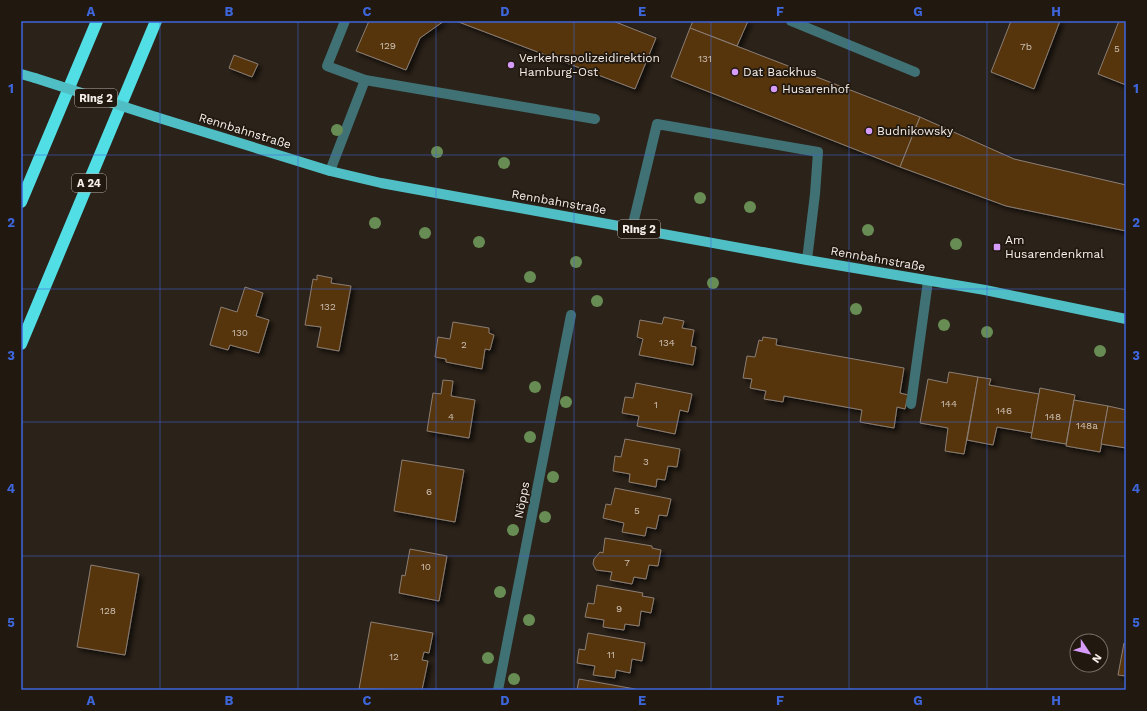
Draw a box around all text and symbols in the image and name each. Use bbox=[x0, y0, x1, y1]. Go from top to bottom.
text: A bbox=[87, 4, 96, 19]
text: B bbox=[225, 4, 234, 19]
text: C bbox=[363, 4, 372, 19]
text: D bbox=[500, 4, 510, 19]
text: E bbox=[638, 4, 646, 19]
text: F bbox=[776, 4, 784, 19]
text: G bbox=[913, 4, 923, 19]
text: H bbox=[1051, 4, 1061, 19]
house number: 129 bbox=[380, 40, 396, 51]
house number: 7b bbox=[1020, 41, 1032, 52]
house number: 5 bbox=[1114, 43, 1120, 54]
place label: Verkehrspolizeidirektion Hamburg-Ost bbox=[519, 51, 660, 79]
house number: 131 bbox=[698, 53, 712, 64]
marker: Verkehrspolizeidirektion Hamburg-Ost bbox=[506, 60, 516, 70]
place label: Dat Backhus bbox=[743, 65, 817, 79]
marker: Dat Backhus bbox=[730, 67, 740, 77]
text: 1 bbox=[8, 81, 14, 96]
text: 1 bbox=[1133, 81, 1139, 96]
place label: Husarenhof bbox=[782, 82, 850, 96]
marker: Husarenhof bbox=[769, 84, 779, 94]
road number: Ring 2 bbox=[75, 89, 117, 107]
street label: Rennbahnstraße bbox=[197, 110, 293, 152]
place label: Budnikowsky bbox=[877, 124, 954, 138]
marker: Budnikowsky bbox=[864, 126, 874, 136]
road number: A 24 bbox=[72, 174, 106, 192]
street label: Rennbahnstraße bbox=[511, 187, 608, 217]
text: 2 bbox=[7, 215, 15, 230]
text: 2 bbox=[1132, 215, 1140, 230]
road number: Ring 2 bbox=[618, 220, 660, 238]
place label: Am Husarendenkmal bbox=[1005, 233, 1104, 261]
marker: Am Husarendenkmal bbox=[992, 242, 1002, 252]
street label: Rennbahnstraße bbox=[830, 244, 927, 274]
house number: 132 bbox=[320, 301, 336, 312]
house number: 130 bbox=[232, 327, 248, 338]
house number: 134 bbox=[659, 337, 675, 348]
house number: 2 bbox=[461, 339, 467, 350]
text: 3 bbox=[7, 348, 15, 363]
text: 3 bbox=[1132, 348, 1140, 363]
house number: 144 bbox=[941, 398, 957, 409]
house number: 1 bbox=[654, 399, 658, 410]
house number: 146 bbox=[996, 405, 1012, 416]
house number: 4 bbox=[448, 411, 454, 422]
house number: 148 bbox=[1045, 411, 1061, 422]
house number: 148a bbox=[1076, 420, 1098, 431]
house number: 3 bbox=[643, 456, 649, 467]
street label: Nöpps bbox=[512, 480, 532, 520]
text: 4 bbox=[7, 481, 16, 496]
text: 4 bbox=[1132, 481, 1141, 496]
house number: 6 bbox=[426, 486, 432, 497]
house number: 5 bbox=[634, 505, 640, 516]
house number: 7 bbox=[624, 557, 630, 568]
house number: 10 bbox=[421, 561, 431, 572]
house number: 9 bbox=[616, 603, 622, 614]
house number: 128 bbox=[100, 605, 116, 616]
text: 5 bbox=[7, 615, 15, 630]
text: 5 bbox=[1132, 615, 1140, 630]
north arrow bbox=[1069, 633, 1109, 673]
house number: 11 bbox=[607, 649, 615, 660]
house number: 12 bbox=[389, 651, 399, 662]
text: N bbox=[1089, 651, 1104, 666]
text: A bbox=[87, 693, 96, 708]
text: B bbox=[225, 693, 234, 708]
text: C bbox=[363, 693, 372, 708]
text: D bbox=[500, 693, 510, 708]
text: E bbox=[638, 693, 646, 708]
text: F bbox=[776, 693, 784, 708]
text: G bbox=[913, 693, 923, 708]
text: H bbox=[1051, 693, 1061, 708]

